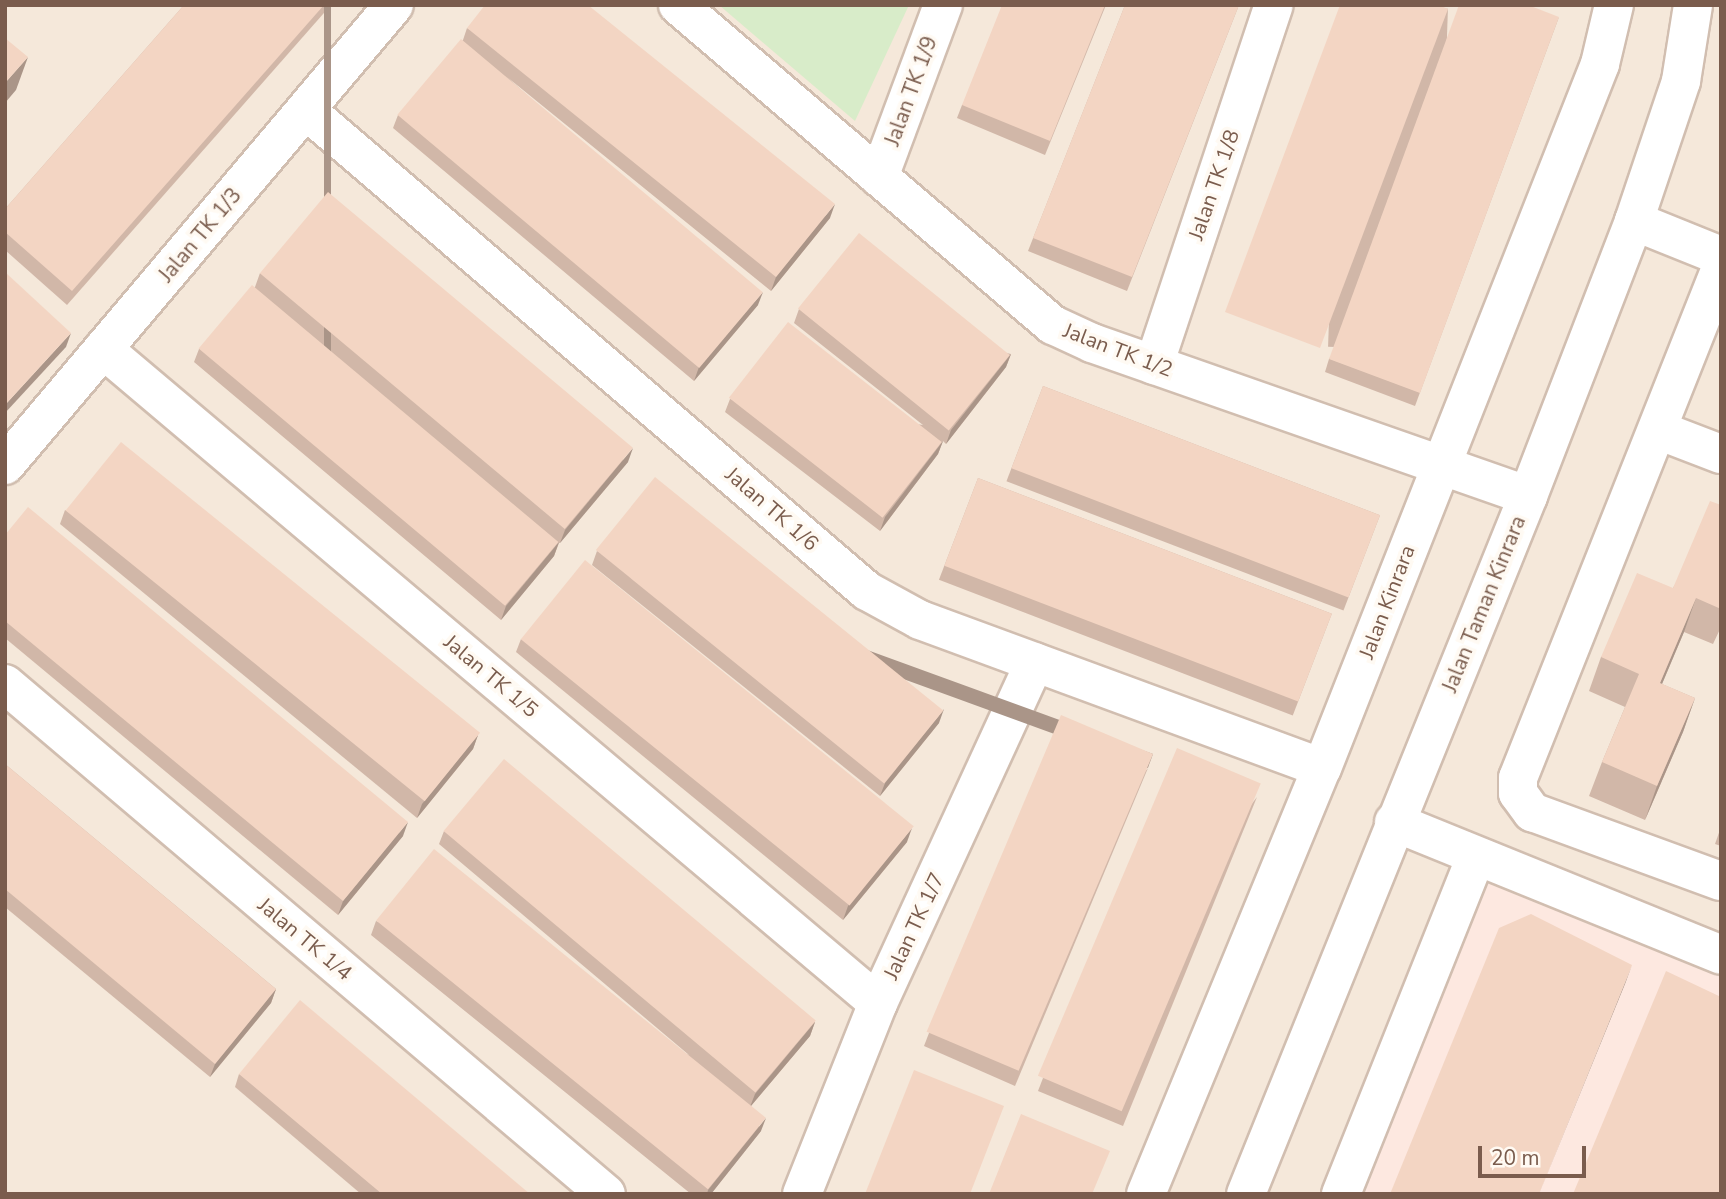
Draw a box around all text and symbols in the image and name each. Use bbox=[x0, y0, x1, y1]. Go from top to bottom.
street label: Jalan TK 1/9 bbox=[880, 33, 942, 149]
street label: Jalan TK 1/8 bbox=[1183, 127, 1245, 243]
street label: Jalan TK 1/3 bbox=[153, 183, 247, 287]
street label: Jalan TK 1/2 bbox=[1060, 318, 1176, 382]
street label: Jalan TK 1/6 bbox=[720, 462, 824, 556]
street label: Jalan Taman Kinrara bbox=[1437, 512, 1531, 696]
street label: Jalan Kinrara bbox=[1354, 542, 1420, 662]
street label: Jalan TK 1/5 bbox=[439, 629, 543, 723]
street label: Jalan TK 1/7 bbox=[878, 869, 950, 983]
street label: Jalan TK 1/4 bbox=[253, 892, 357, 986]
scale bar bbox=[1481, 1132, 1590, 1176]
text: 20 m bbox=[1491, 1144, 1540, 1172]

